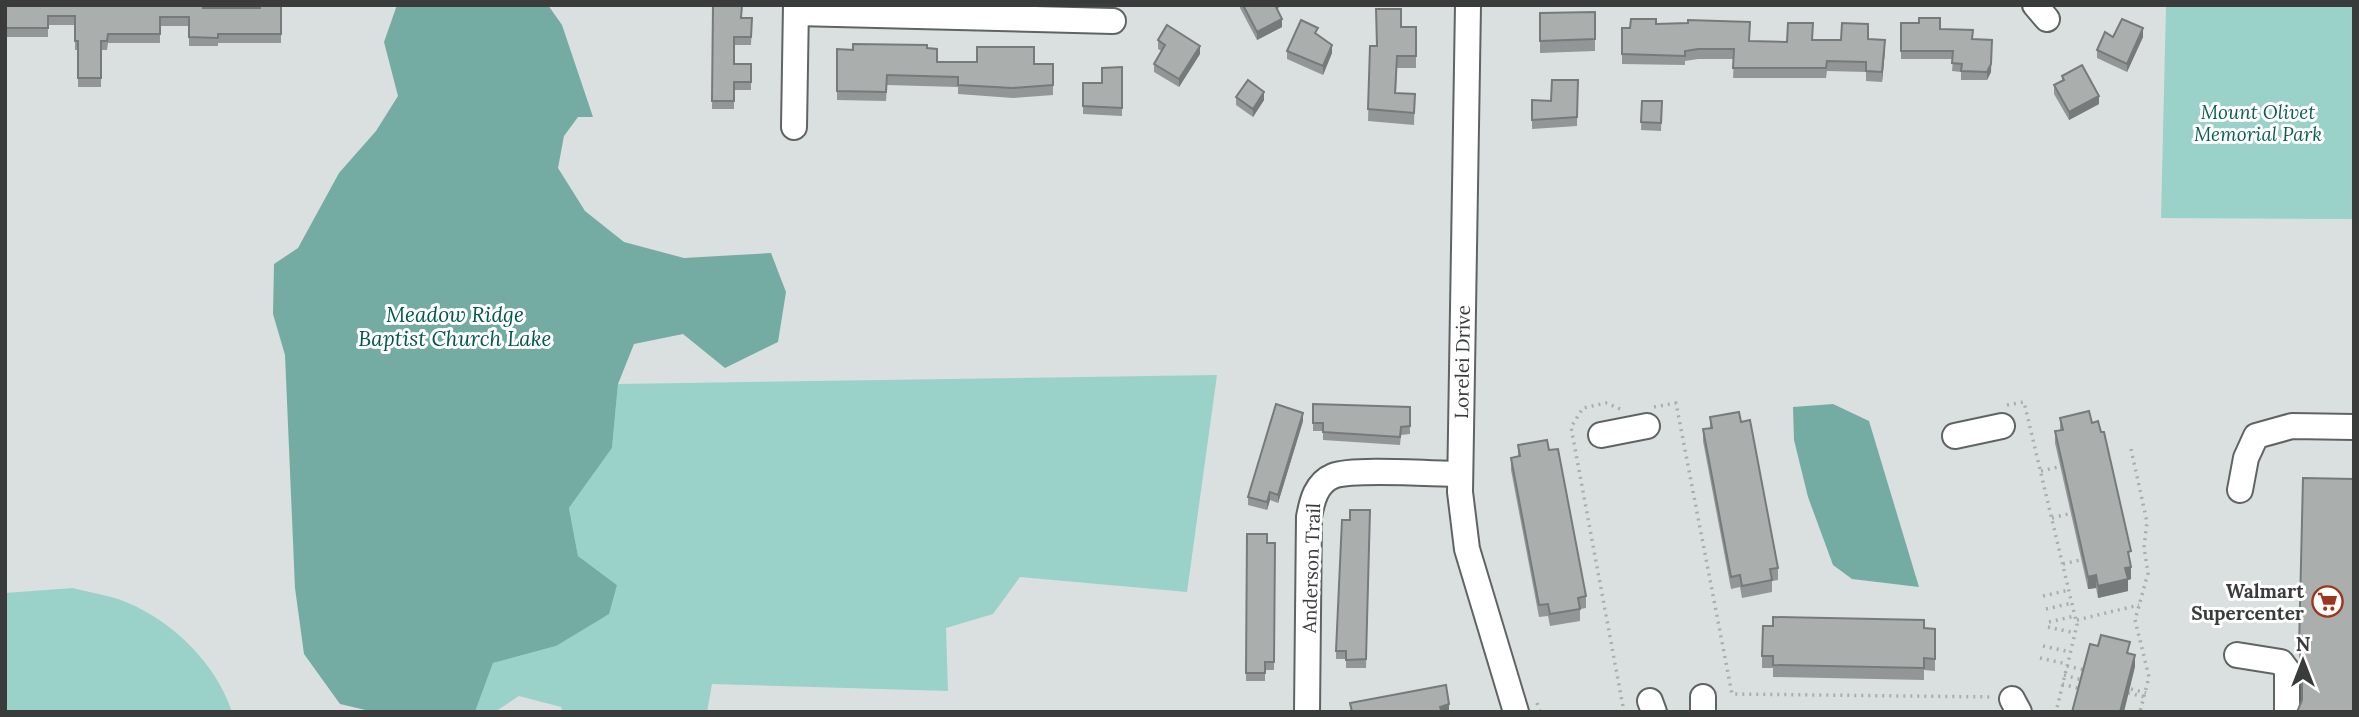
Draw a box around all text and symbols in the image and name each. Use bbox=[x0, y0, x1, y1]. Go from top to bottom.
park label: Mount Olivet Memorial Park bbox=[2194, 100, 2322, 146]
water label: Meadow Ridge Baptist Church Lake bbox=[358, 301, 552, 352]
street label: Lorelei Drive bbox=[1449, 305, 1475, 419]
street label: Anderson Trail bbox=[1297, 503, 1325, 634]
place label: Walmart Supercenter bbox=[2191, 579, 2305, 625]
supermarket icon: Walmart Supercenter bbox=[2310, 585, 2344, 619]
north arrow bbox=[2268, 626, 2338, 696]
text: N bbox=[2296, 632, 2311, 656]

